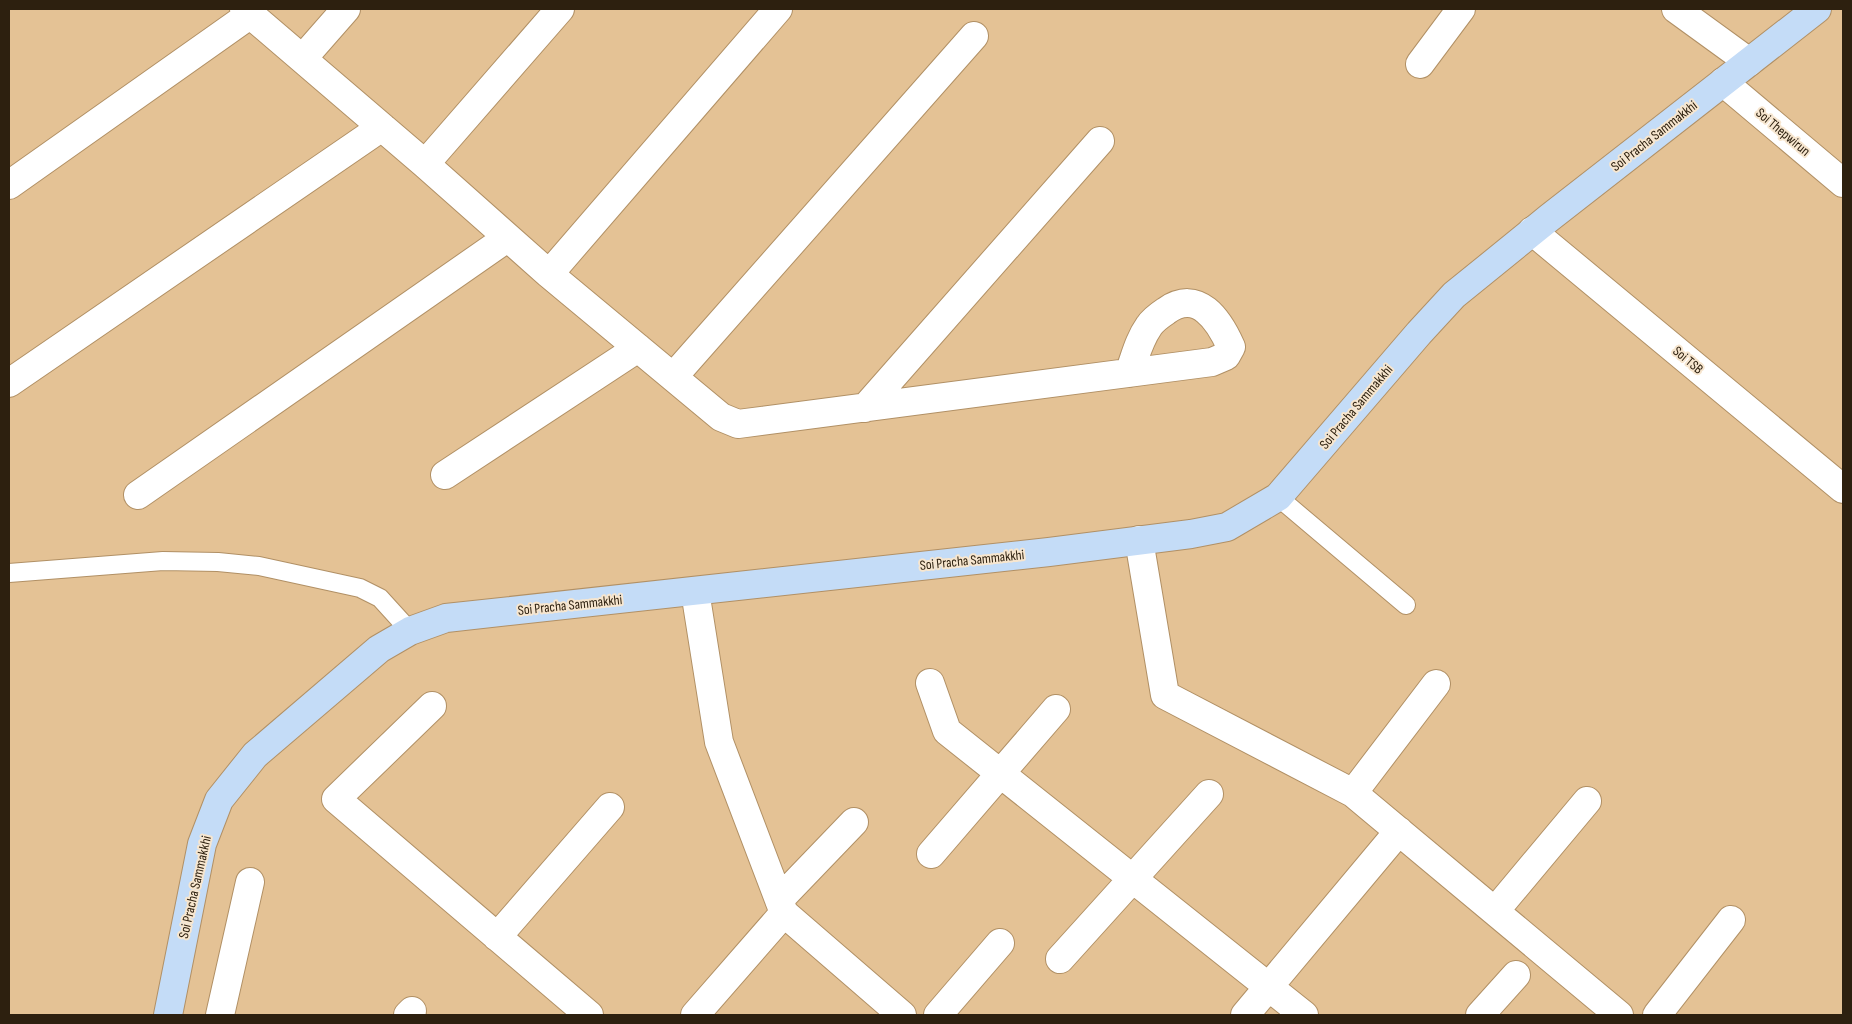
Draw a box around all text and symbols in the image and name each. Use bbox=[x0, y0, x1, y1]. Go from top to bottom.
street label: Soi Pracha Sammakkhi bbox=[1607, 97, 1701, 175]
street label: Soi Thepwirun bbox=[1752, 104, 1814, 160]
street label: Soi TSB bbox=[1669, 342, 1707, 378]
street label: Soi Pracha Sammakkhi bbox=[1316, 361, 1396, 453]
street label: Soi Pracha Sammakkhi bbox=[919, 546, 1025, 574]
street label: Soi Pracha Sammakkhi bbox=[517, 591, 623, 619]
street label: Soi Pracha Sammakkhi bbox=[175, 834, 215, 940]

